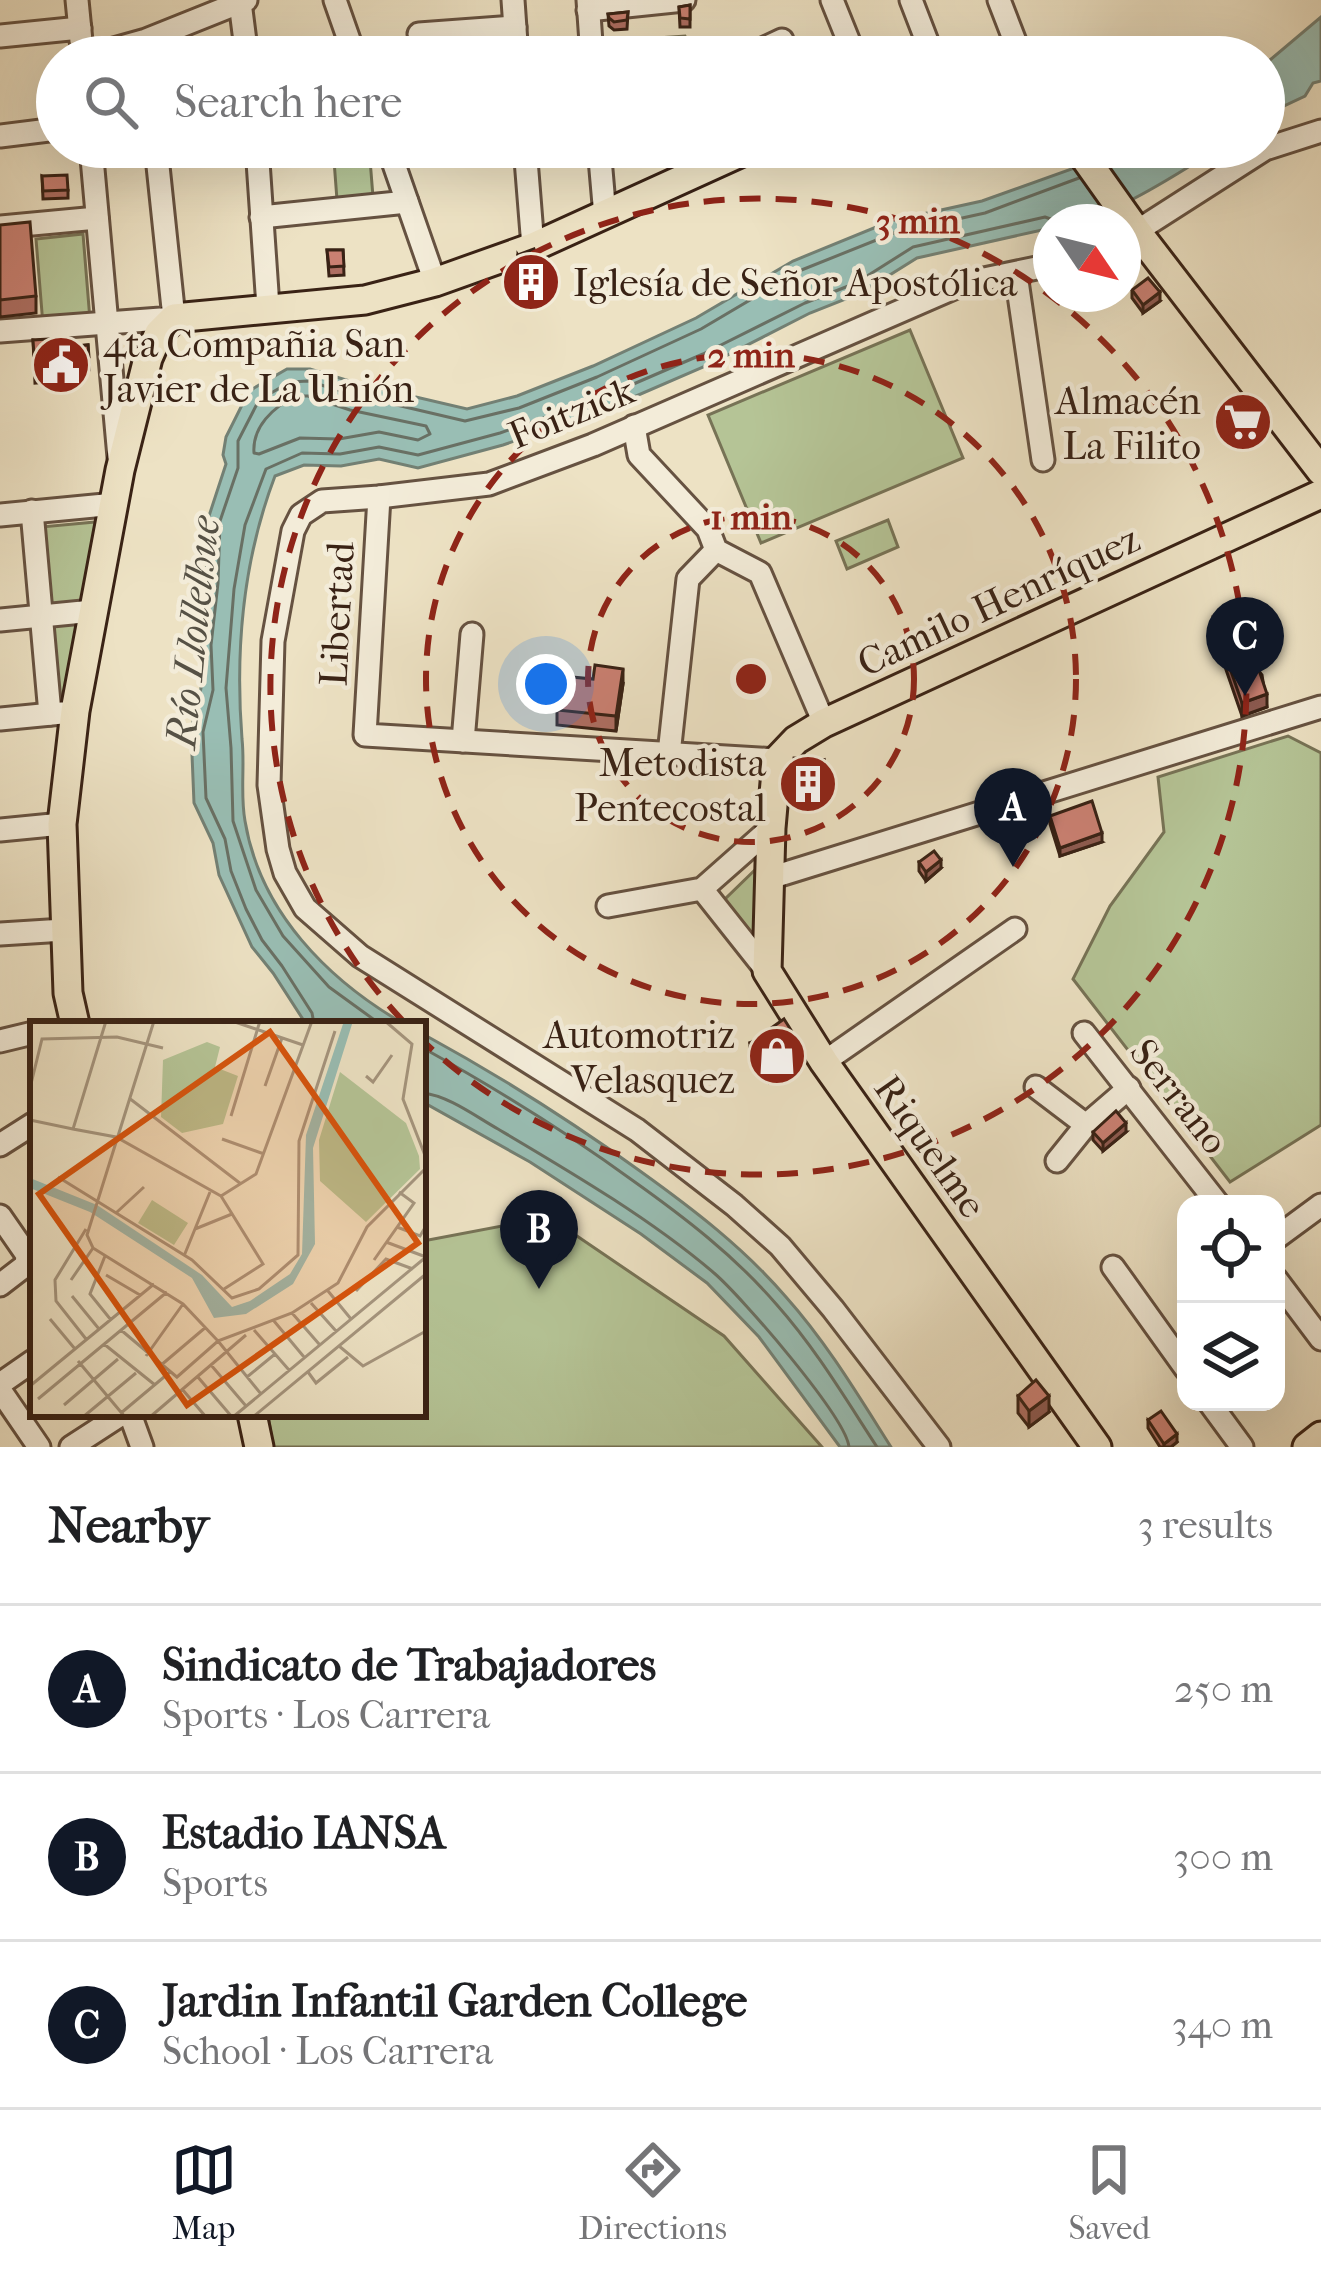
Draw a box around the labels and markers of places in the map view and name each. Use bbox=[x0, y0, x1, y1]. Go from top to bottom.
building icon: Iglesía de Señor Apostólica bbox=[500, 251, 562, 313]
place label: Iglesía de Señor Apostólica bbox=[573, 260, 1018, 306]
place label: 4ta Compañia San Javier de La Unión bbox=[100, 321, 415, 412]
public building icon: 4ta Compañia San Javier de La Unión bbox=[30, 334, 92, 396]
place label: Almacén La Filito bbox=[1053, 378, 1201, 469]
supermarket icon: Almacén La Filito bbox=[1212, 391, 1274, 453]
pin: C bbox=[1206, 597, 1284, 696]
centre of rings bbox=[730, 658, 772, 700]
place label: Metodista Pentecostal bbox=[574, 740, 767, 831]
building icon: Metodista Pentecostal bbox=[777, 753, 839, 815]
pin: A bbox=[974, 768, 1052, 867]
place label: Automotriz Velasquez bbox=[542, 1012, 735, 1103]
shop icon: Automotriz Velasquez bbox=[746, 1025, 808, 1087]
pin: B bbox=[500, 1190, 578, 1289]

